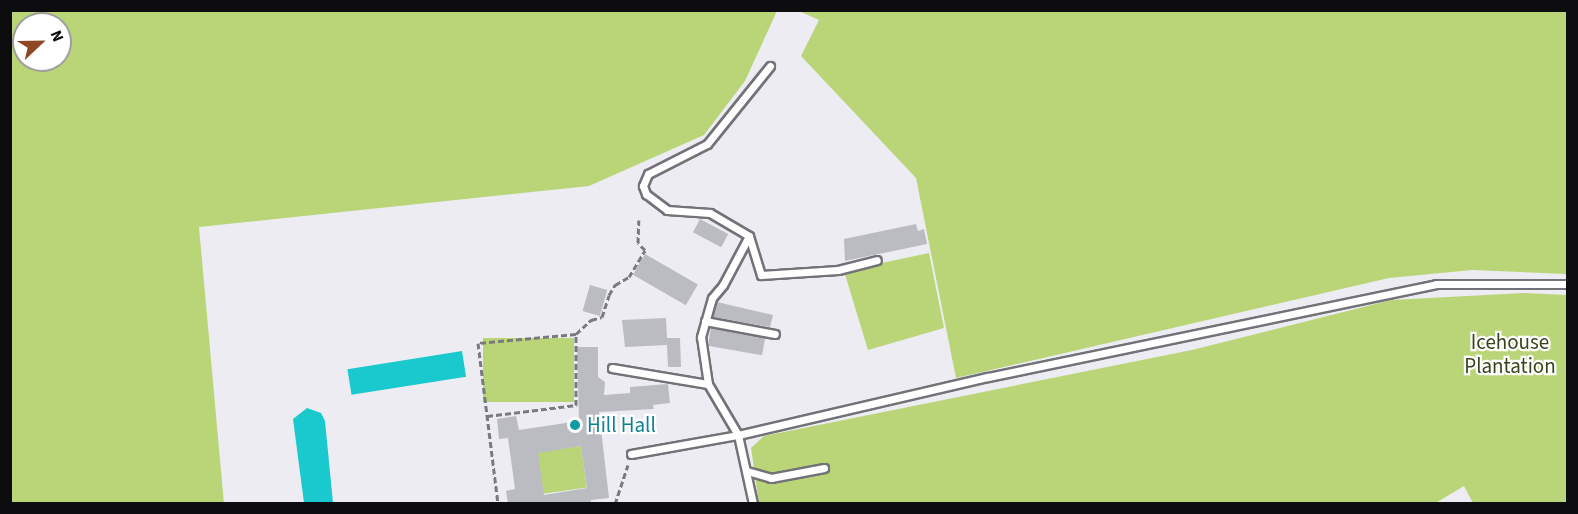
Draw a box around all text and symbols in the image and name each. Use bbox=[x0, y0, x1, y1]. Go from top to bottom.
north arrow bbox=[12, 12, 72, 72]
text: N bbox=[45, 27, 69, 45]
park label: Icehouse Plantation bbox=[1464, 329, 1556, 379]
place label: Hill Hall bbox=[587, 412, 656, 438]
marker: Hill Hall bbox=[568, 418, 582, 432]

